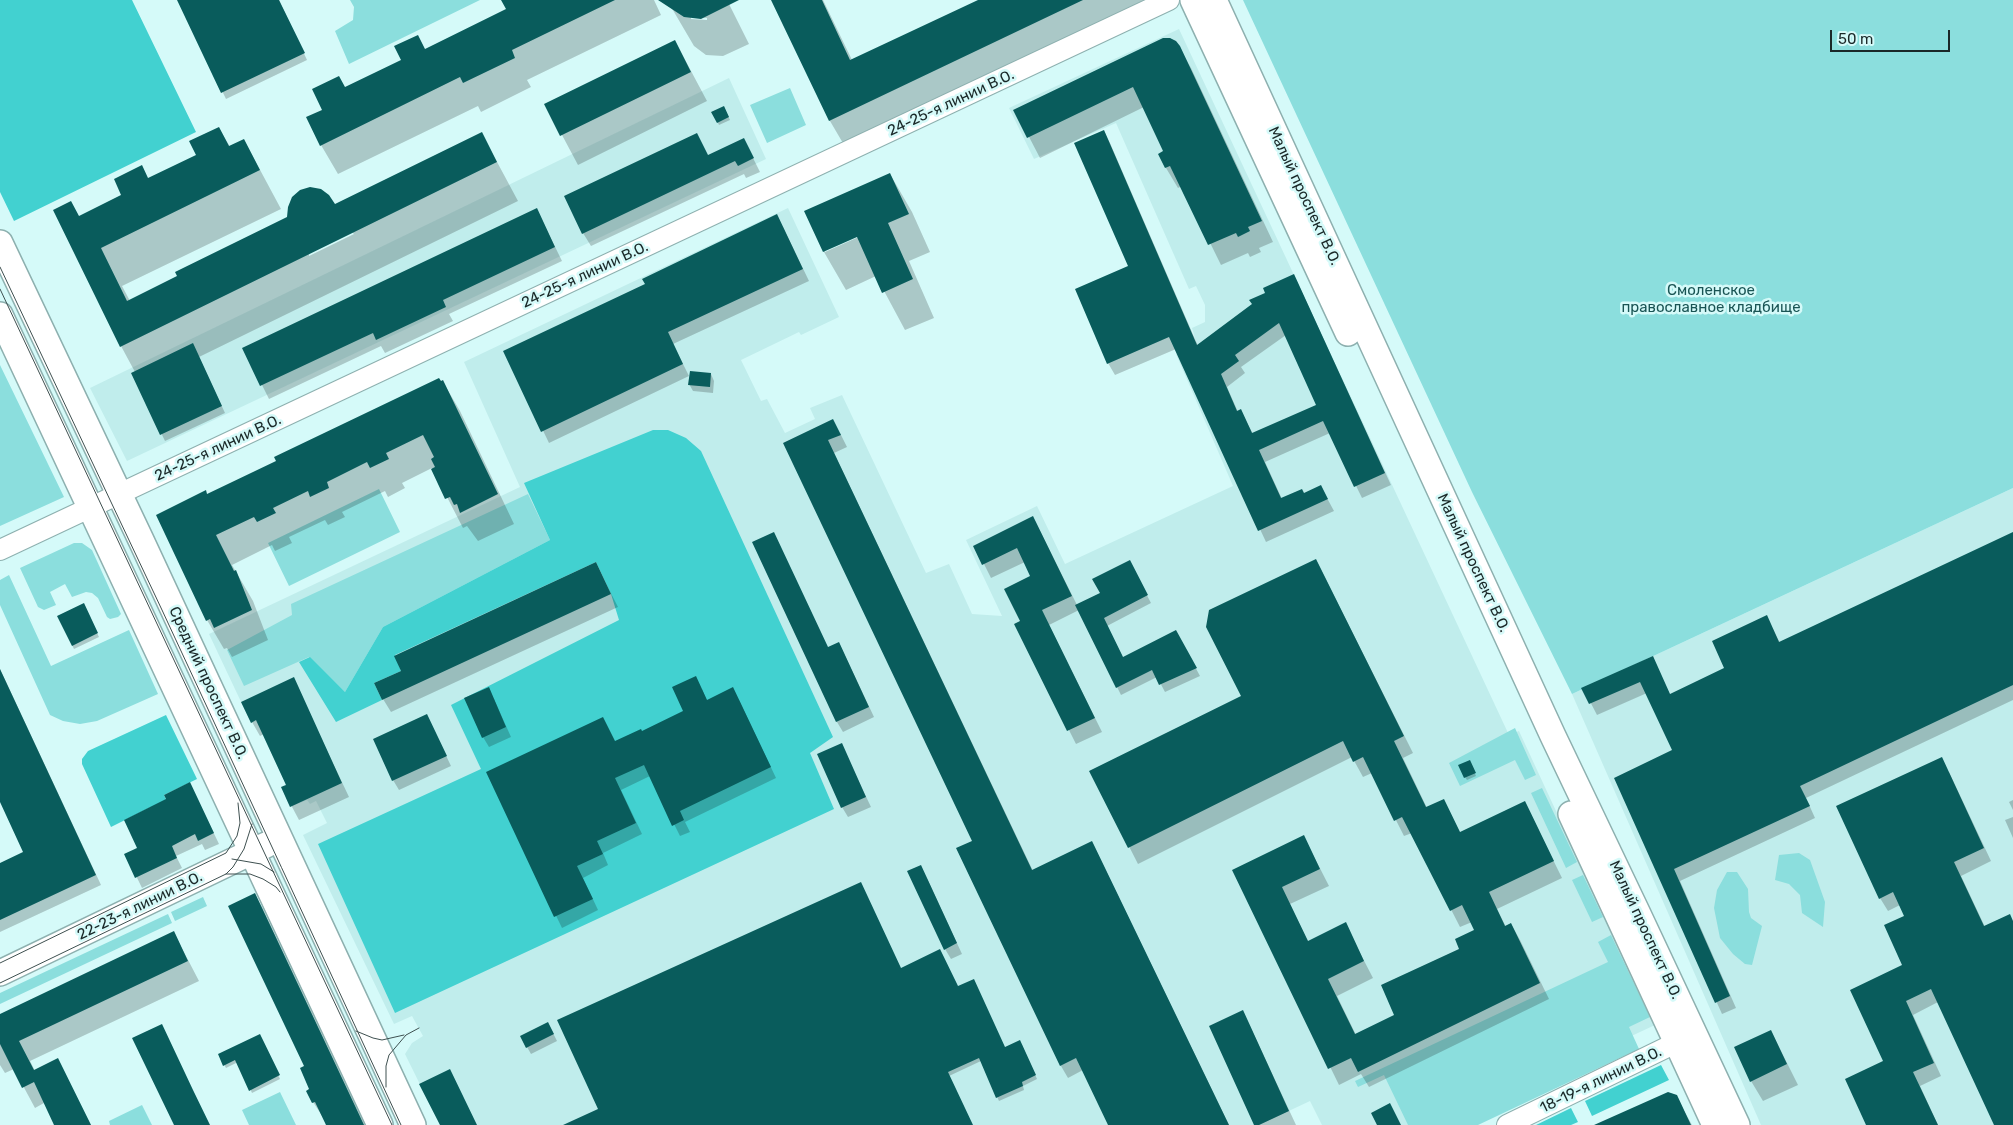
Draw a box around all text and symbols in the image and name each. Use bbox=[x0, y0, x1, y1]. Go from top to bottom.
scale bar bbox=[1833, 20, 1953, 52]
text: 50 m bbox=[1838, 30, 1873, 48]
street label: 24-25-я линии В.О. bbox=[885, 66, 1017, 140]
street label: Малый проспект В.О. bbox=[1264, 124, 1344, 268]
street label: 24-25-я линии В.О. bbox=[519, 238, 651, 312]
park label: Смоленское православное кладбище bbox=[1621, 282, 1801, 317]
street label: 24-25-я линии В.О. bbox=[152, 411, 284, 485]
street label: Малый проспект В.О. bbox=[1433, 491, 1513, 635]
street label: Средний проспект В.О. bbox=[165, 604, 251, 762]
street label: Малый проспект В.О. bbox=[1605, 858, 1685, 1002]
street label: 22-23-я линии В.О. bbox=[74, 868, 206, 944]
street label: 18-19-я линии В.О. bbox=[1537, 1043, 1665, 1117]

